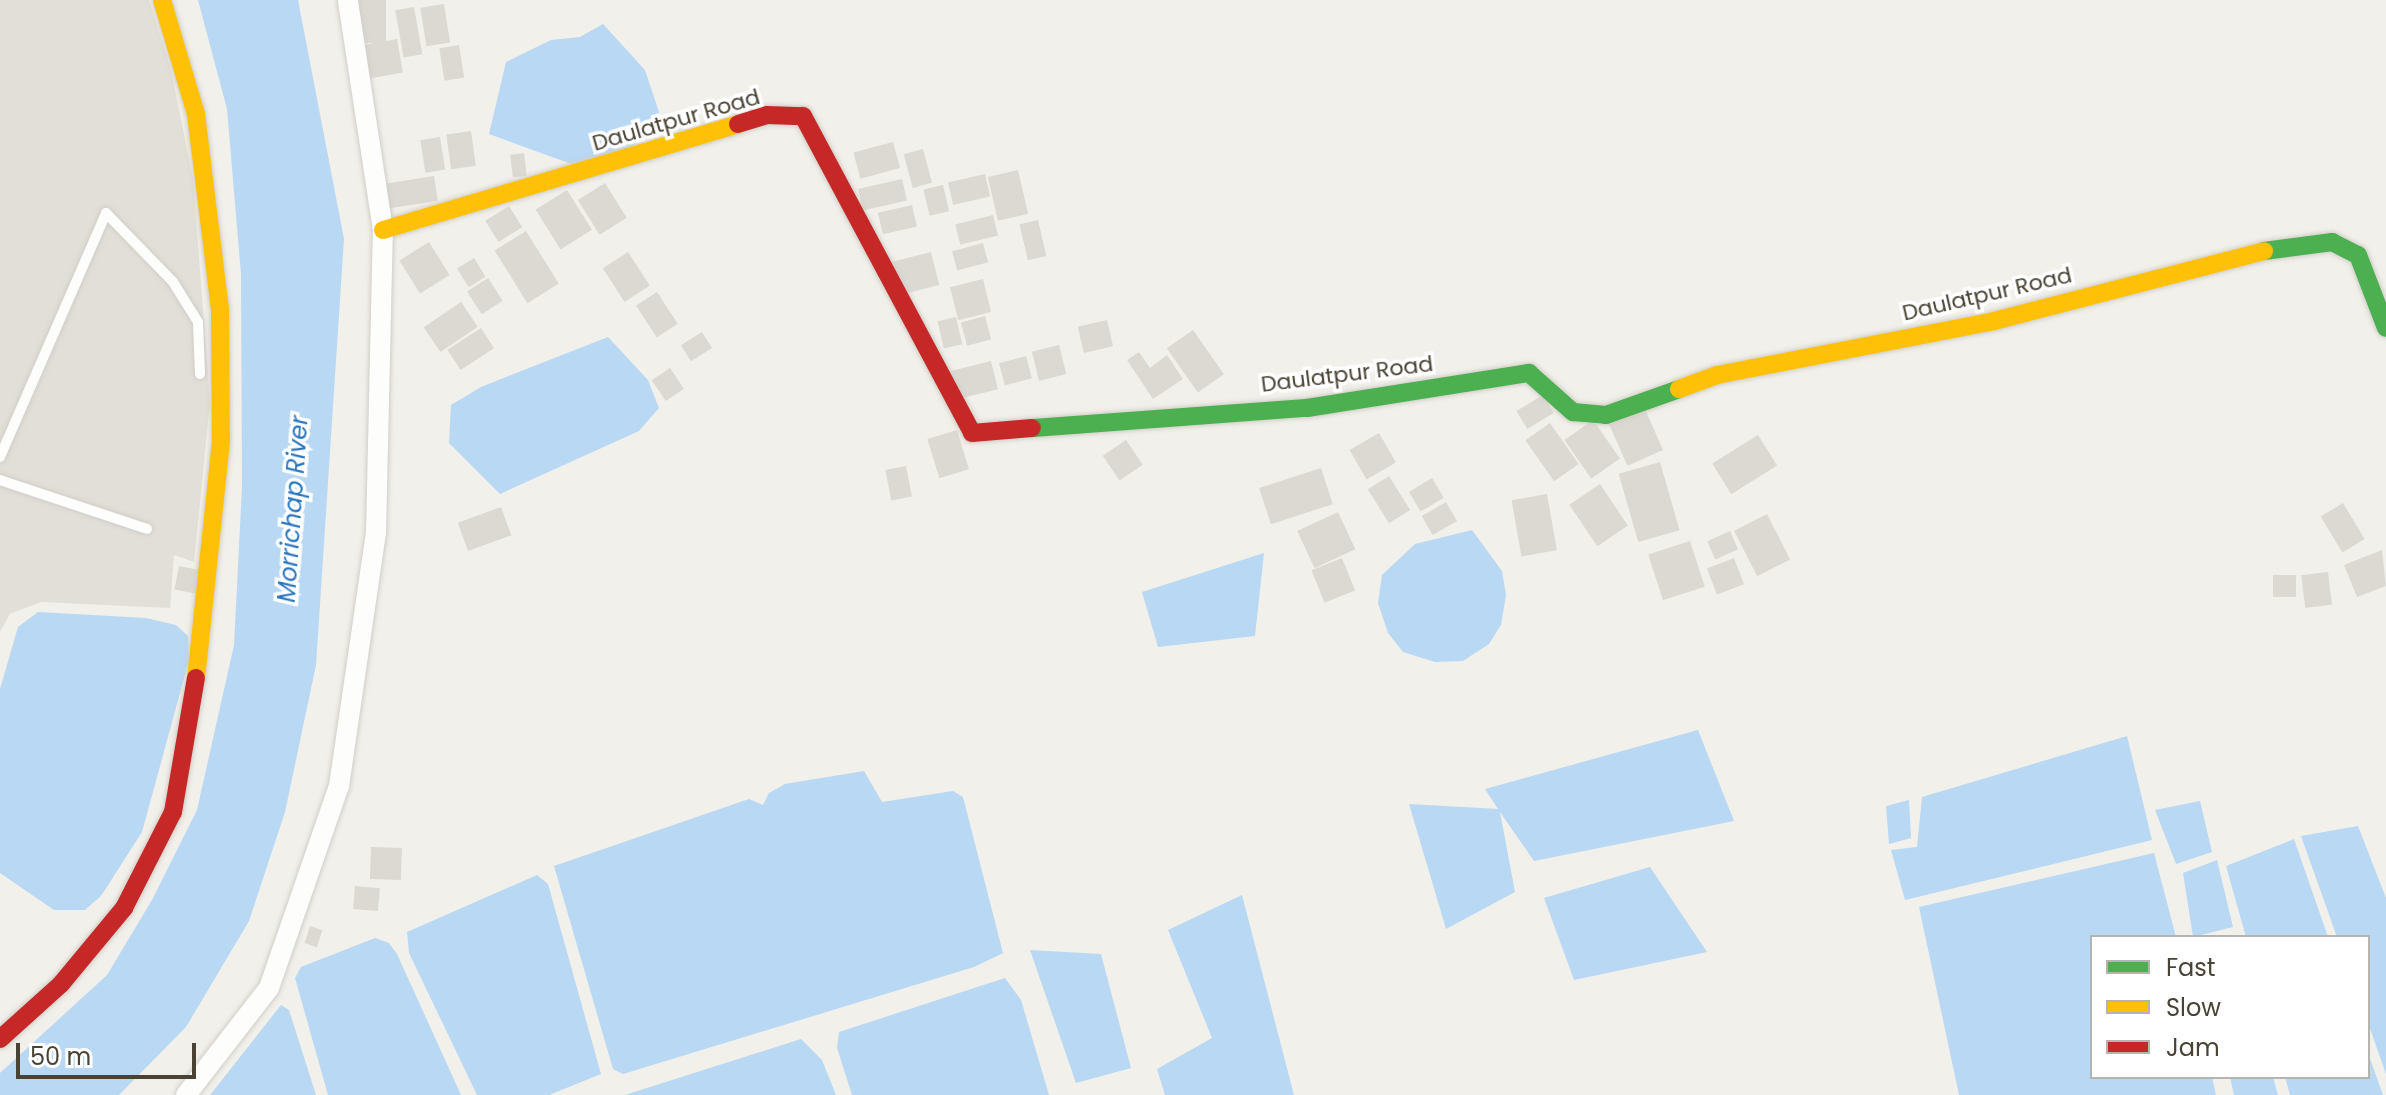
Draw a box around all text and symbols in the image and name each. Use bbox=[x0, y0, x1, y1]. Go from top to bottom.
street label: Daulatpur Road bbox=[589, 83, 763, 157]
street label: Daulatpur Road bbox=[1900, 262, 2074, 326]
street label: Daulatpur Road bbox=[1260, 350, 1434, 398]
water label: Morrichap River bbox=[272, 415, 314, 603]
legend bbox=[2090, 935, 2370, 1079]
text: Fast bbox=[2166, 951, 2216, 984]
text: Slow bbox=[2166, 991, 2221, 1024]
scale bar bbox=[20, 1027, 200, 1077]
text: Jam bbox=[2166, 1031, 2220, 1064]
text: 50 m bbox=[30, 1040, 91, 1073]

